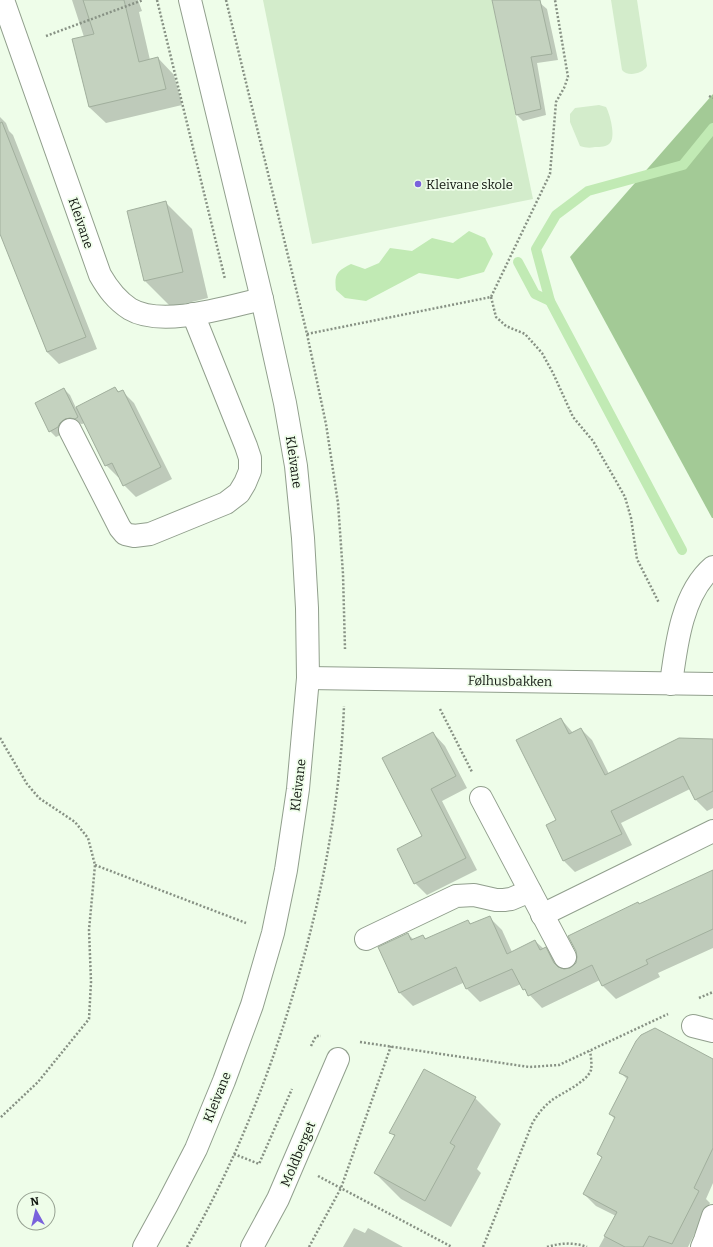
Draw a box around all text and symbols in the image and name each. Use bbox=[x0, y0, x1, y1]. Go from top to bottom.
place label: Kleivane skole bbox=[426, 177, 513, 192]
marker: Kleivane skole bbox=[413, 179, 423, 189]
street label: Kleivane bbox=[65, 196, 97, 250]
street label: Kleivane bbox=[283, 435, 305, 489]
street label: Følhusbakken bbox=[468, 673, 553, 689]
street label: Kleivane bbox=[287, 758, 309, 812]
street label: Kleivane bbox=[200, 1070, 234, 1124]
street label: Moldberget bbox=[278, 1119, 319, 1189]
north arrow bbox=[16, 1191, 56, 1231]
text: N bbox=[30, 1194, 40, 1209]

